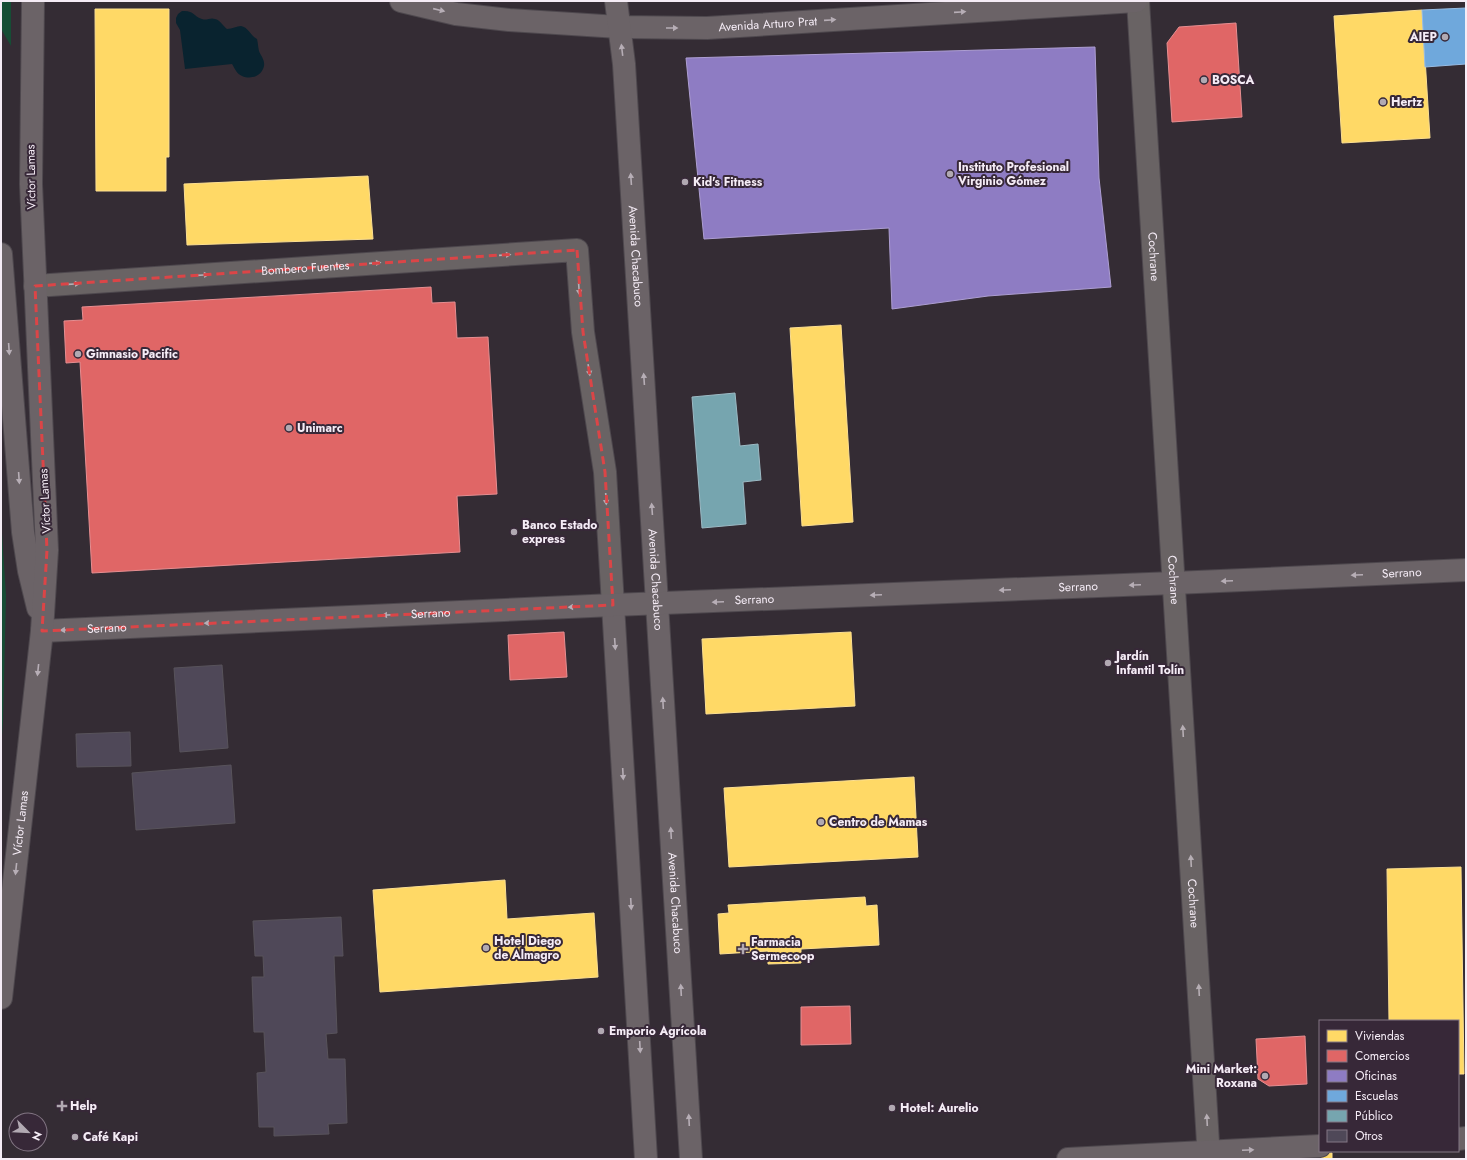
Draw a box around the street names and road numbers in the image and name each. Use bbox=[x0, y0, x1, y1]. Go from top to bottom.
street label: Avenida Arturo Prat bbox=[718, 12, 818, 36]
street label: Víctor Lamas bbox=[21, 144, 41, 210]
street label: Avenida Chacabuco bbox=[624, 205, 648, 308]
street label: Cochrane bbox=[1143, 231, 1164, 282]
street label: Bombero Fuentes bbox=[261, 256, 350, 280]
street label: Víctor Lamas bbox=[34, 468, 56, 534]
street label: Avenida Chacabuco bbox=[643, 528, 668, 631]
street label: Cochrane bbox=[1163, 555, 1184, 605]
street label: Serrano bbox=[1382, 563, 1422, 583]
street label: Serrano bbox=[1058, 577, 1099, 597]
street label: Serrano bbox=[734, 590, 775, 609]
street label: Serrano bbox=[410, 603, 451, 623]
street label: Serrano bbox=[87, 618, 128, 638]
street label: Víctor Lamas bbox=[8, 790, 33, 856]
street label: Avenida Chacabuco bbox=[663, 852, 687, 955]
street label: Cochrane bbox=[1183, 878, 1204, 928]

